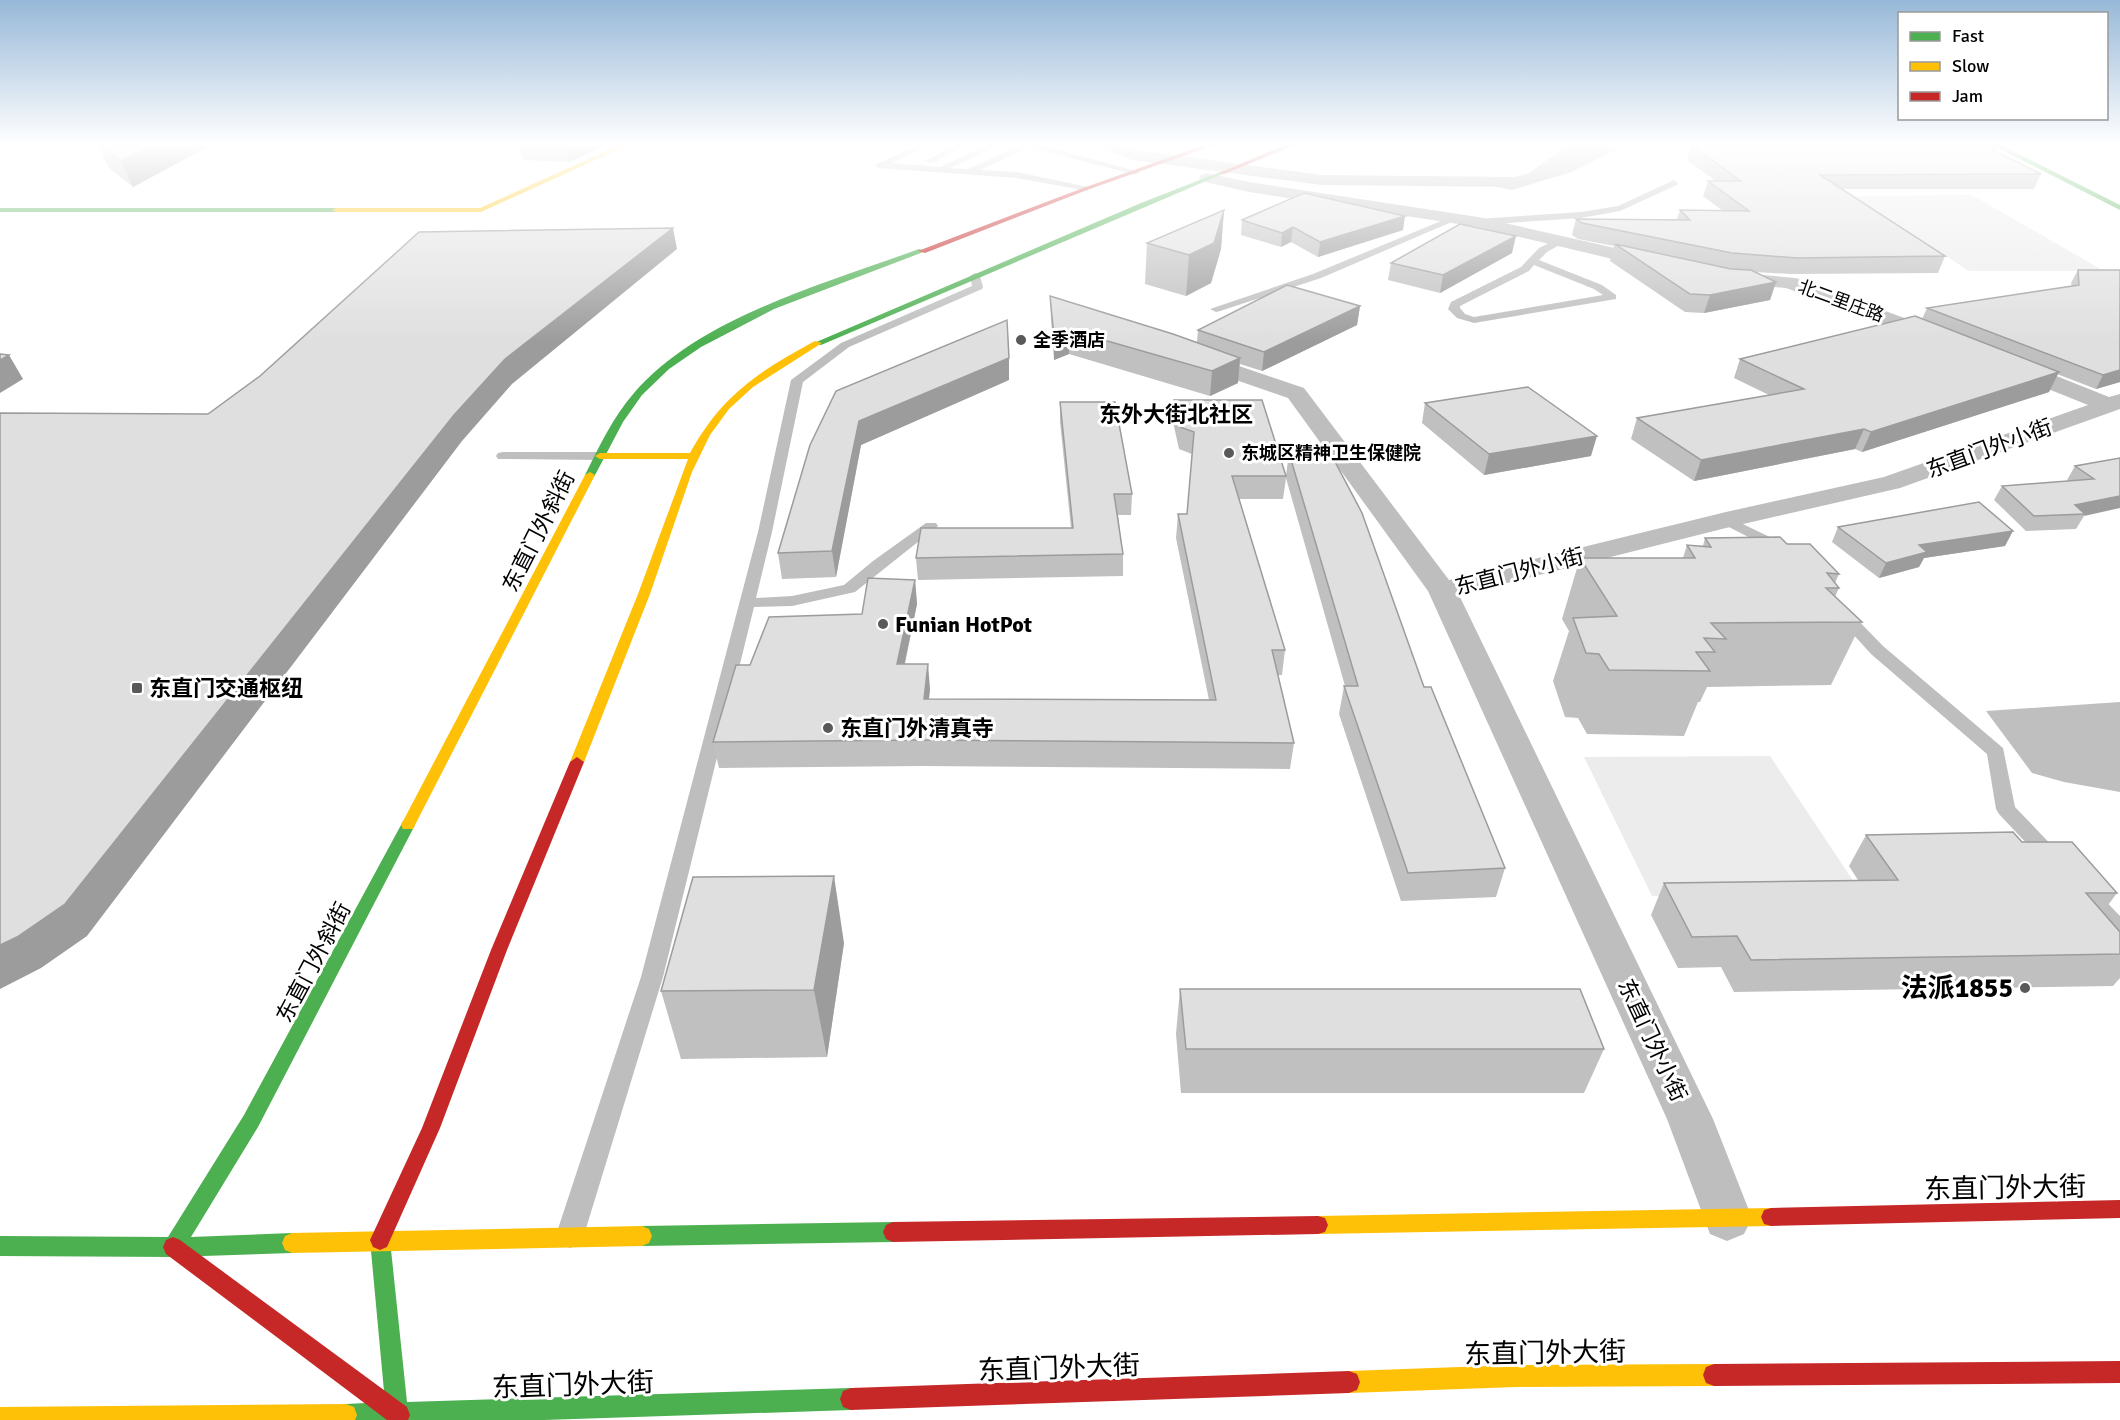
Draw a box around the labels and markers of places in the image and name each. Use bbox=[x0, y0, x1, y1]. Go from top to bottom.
place label: 全季酒店 bbox=[1033, 329, 1105, 351]
marker: 全季酒店 bbox=[1014, 333, 1028, 347]
place label: 东城区精神卫生保健院 bbox=[1241, 442, 1421, 464]
marker: 东城区精神卫生保健院 bbox=[1222, 446, 1236, 460]
place label: Funian HotPot bbox=[895, 611, 1032, 638]
marker: Funian HotPot bbox=[876, 617, 890, 631]
place label: 东直门交通枢纽 bbox=[149, 675, 303, 702]
marker: 东直门交通枢纽 bbox=[130, 681, 144, 695]
place label: 东直门外清真寺 bbox=[840, 715, 994, 742]
marker: 东直门外清真寺 bbox=[821, 721, 835, 735]
place label: 法派1855 bbox=[1901, 972, 2013, 1005]
marker: 法派1855 bbox=[2018, 981, 2032, 995]

